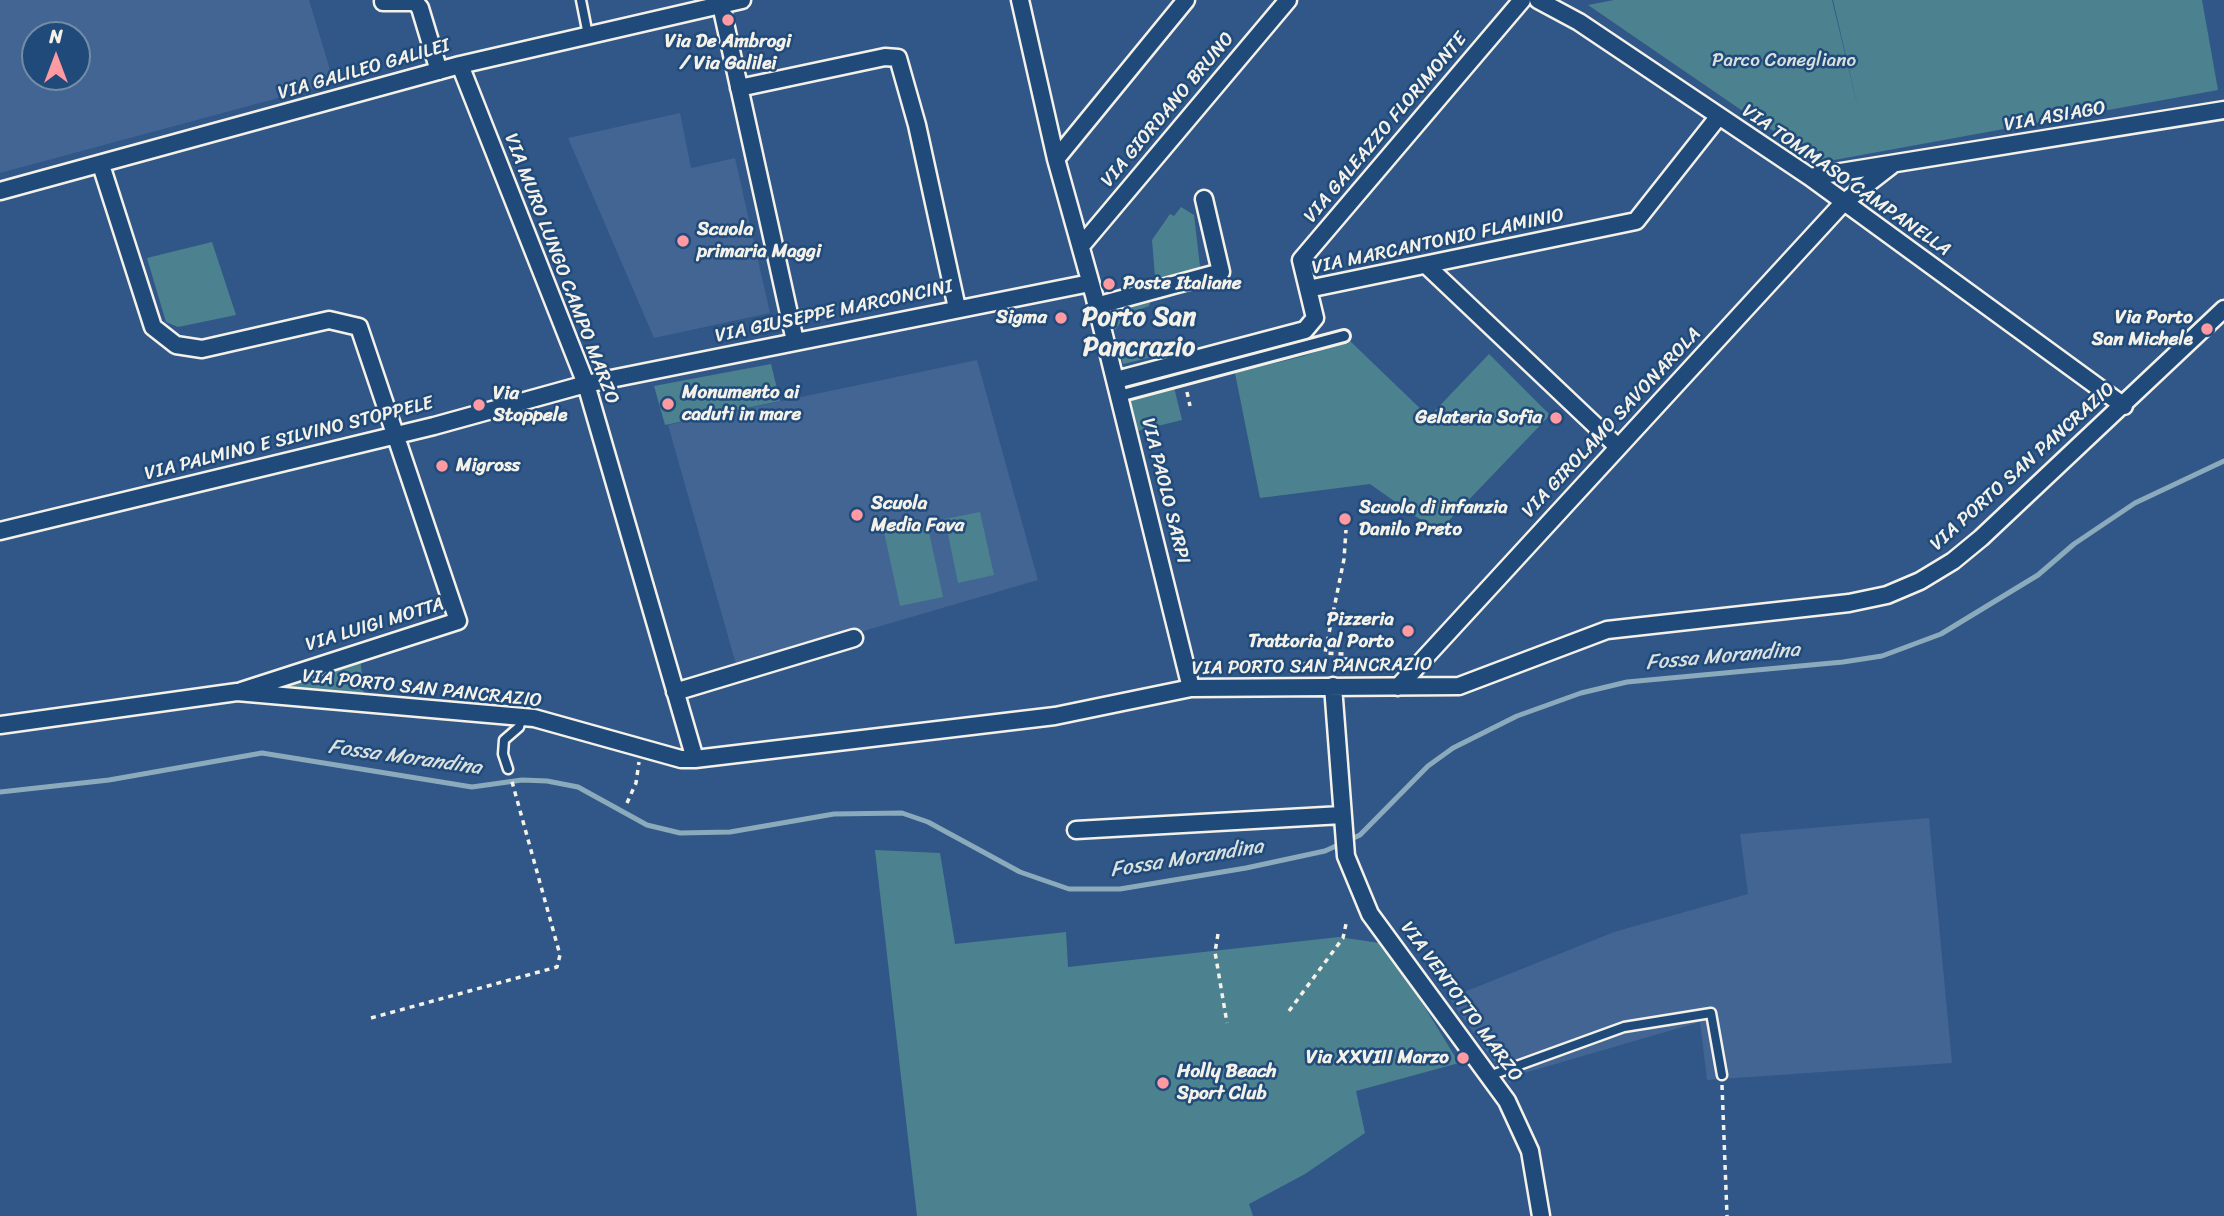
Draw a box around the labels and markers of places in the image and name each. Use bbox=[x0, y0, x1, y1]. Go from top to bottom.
marker: Via De Ambrogi / Via Galilei bbox=[720, 12, 736, 28]
place label: Via De Ambrogi / Via Galilei bbox=[665, 31, 791, 75]
place label: Scuola primaria Maggi bbox=[697, 219, 821, 263]
marker: Scuola primaria Maggi bbox=[675, 233, 691, 249]
place label: Poste Italiane bbox=[1123, 273, 1242, 295]
marker: Poste Italiane bbox=[1101, 276, 1117, 292]
place label: Sigma bbox=[996, 307, 1047, 329]
place label: Via Porto San Michele bbox=[2092, 307, 2193, 351]
marker: Sigma bbox=[1053, 310, 1069, 326]
marker: Via Porto San Michele bbox=[2199, 321, 2215, 337]
place label: Monumento ai caduti in mare bbox=[682, 382, 801, 426]
place label: Via Stoppele bbox=[493, 383, 567, 427]
marker: Monumento ai caduti in mare bbox=[660, 396, 676, 412]
marker: Via Stoppele bbox=[471, 397, 487, 413]
place label: Gelateria Sofia bbox=[1415, 407, 1542, 429]
marker: Gelateria Sofia bbox=[1548, 410, 1564, 426]
place label: Migross bbox=[456, 455, 520, 477]
marker: Migross bbox=[434, 458, 450, 474]
place label: Scuola Media Fava bbox=[871, 493, 964, 537]
place label: Scuola di infanzia Danilo Preto bbox=[1359, 497, 1508, 541]
marker: Scuola Media Fava bbox=[849, 507, 865, 523]
marker: Scuola di infanzia Danilo Preto bbox=[1337, 511, 1353, 527]
place label: Pizzeria Trattoria al Porto bbox=[1248, 609, 1394, 653]
marker: Pizzeria Trattoria al Porto bbox=[1400, 623, 1416, 639]
place label: Via XXVIII Marzo bbox=[1306, 1047, 1449, 1069]
marker: Via XXVIII Marzo bbox=[1455, 1050, 1471, 1066]
place label: Holly Beach Sport Club bbox=[1177, 1061, 1276, 1105]
marker: Holly Beach Sport Club bbox=[1155, 1075, 1171, 1091]

